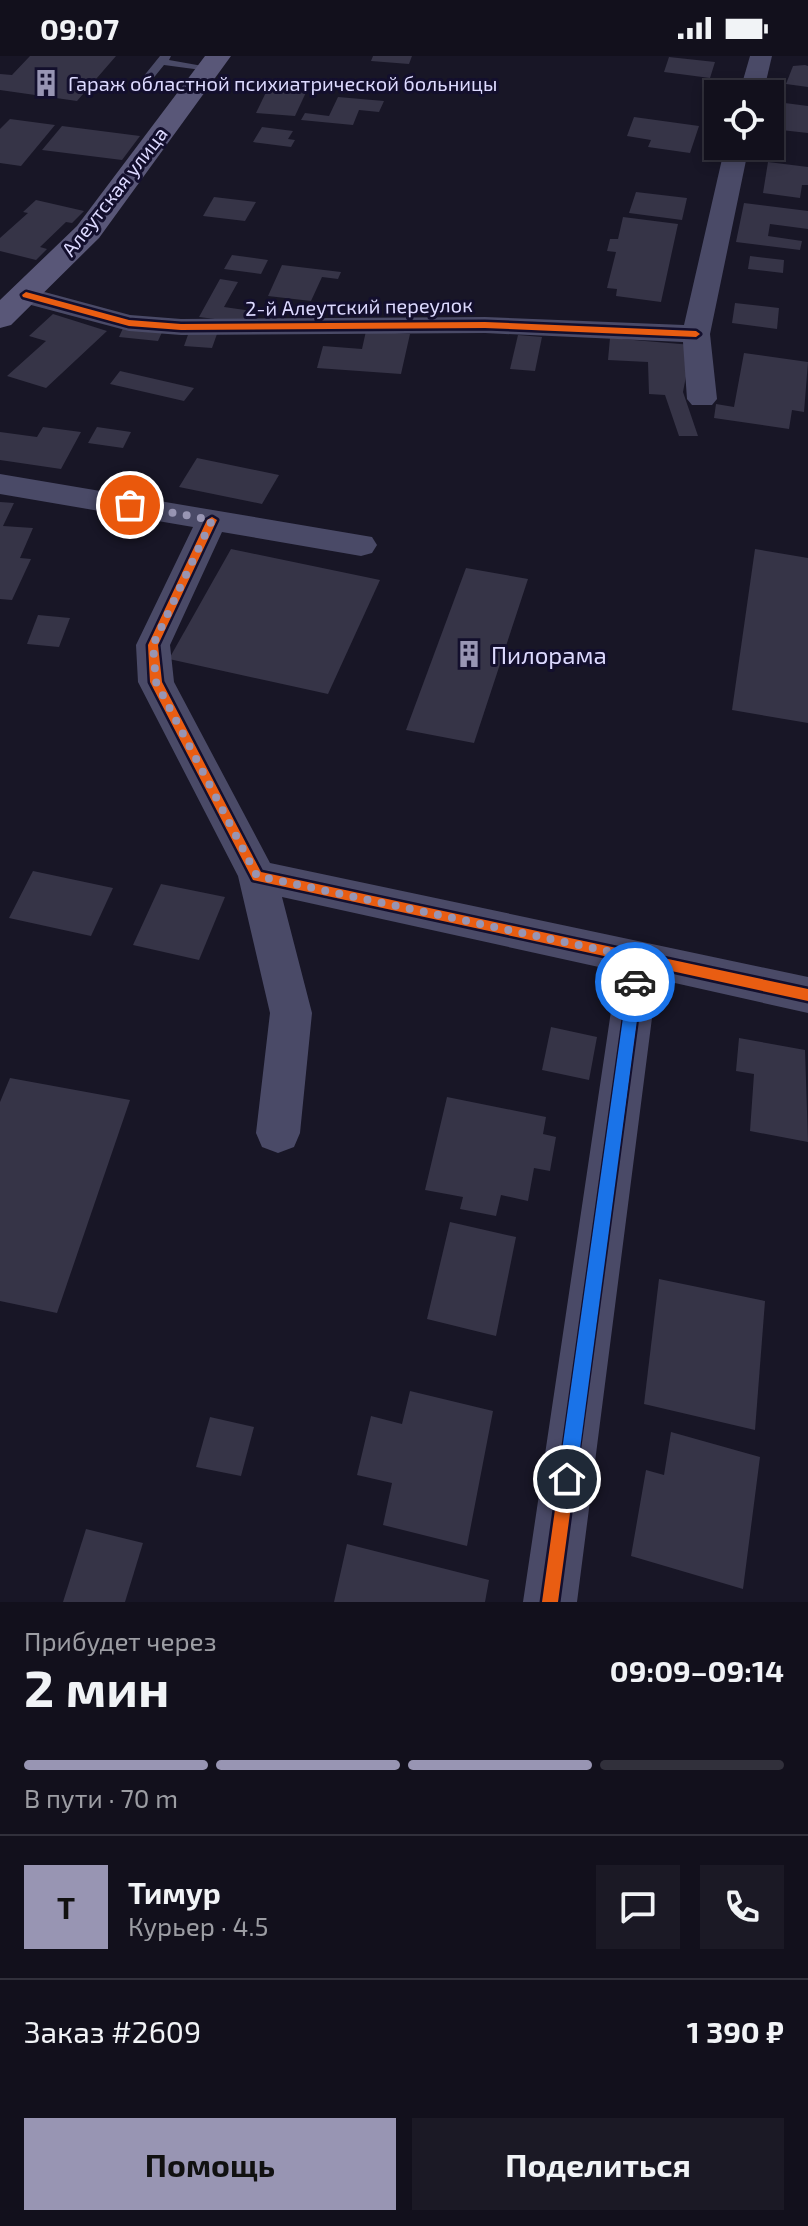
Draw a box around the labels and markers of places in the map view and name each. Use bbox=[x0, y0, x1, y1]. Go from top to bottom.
building icon: Гараж областной психиатрической больницы bbox=[31, 68, 61, 98]
place label: Гараж областной психиатрической больницы bbox=[68, 71, 497, 95]
pin bbox=[96, 471, 164, 539]
building icon: Пилорама bbox=[454, 639, 484, 669]
place label: Пилорама bbox=[491, 640, 607, 669]
pin bbox=[533, 1445, 601, 1513]

